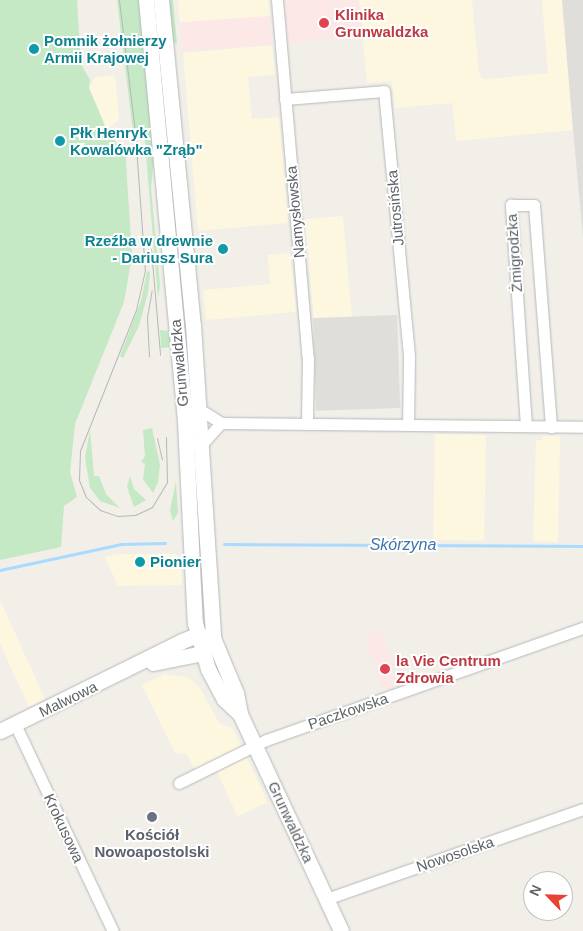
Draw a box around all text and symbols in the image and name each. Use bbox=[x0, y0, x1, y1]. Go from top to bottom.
place label: Klinika Grunwaldzka bbox=[335, 5, 428, 40]
marker: Klinika Grunwaldzka bbox=[317, 16, 331, 30]
place label: Pomnik żołnierzy Armii Krajowej bbox=[44, 31, 167, 66]
marker: Pomnik żołnierzy Armii Krajowej bbox=[28, 43, 40, 55]
place label: Płk Henryk Kowalówka "Zrąb" bbox=[70, 123, 203, 158]
marker: Płk Henryk Kowalówka "Zrąb" bbox=[54, 135, 66, 147]
street label: Namysłowska bbox=[282, 165, 308, 259]
street label: Jutrosińska bbox=[383, 169, 407, 247]
street label: Żmigrodzka bbox=[502, 213, 526, 293]
place label: Rzeźba w drewnie - Dariusz Sura bbox=[85, 231, 213, 266]
marker: Rzeźba w drewnie - Dariusz Sura bbox=[217, 243, 229, 255]
street label: Grunwaldzka bbox=[166, 319, 192, 407]
water label: Skórzyna bbox=[370, 535, 436, 555]
place label: Pionier bbox=[150, 553, 201, 571]
marker: Pionier bbox=[134, 556, 146, 568]
place label: la Vie Centrum Zdrowia bbox=[396, 651, 501, 686]
marker: la Vie Centrum Zdrowia bbox=[378, 662, 392, 676]
street label: Malwowa bbox=[36, 677, 100, 721]
street label: Paczkowska bbox=[306, 689, 390, 733]
street label: Grunwaldzka bbox=[264, 779, 318, 865]
street label: Krokusowa bbox=[40, 791, 88, 865]
marker: Kościół Nowoapostolski bbox=[146, 811, 158, 823]
place label: Kościół Nowoapostolski bbox=[94, 825, 210, 860]
street label: Nowosolska bbox=[414, 832, 496, 876]
north arrow bbox=[523, 871, 573, 921]
text: N bbox=[526, 882, 545, 898]

